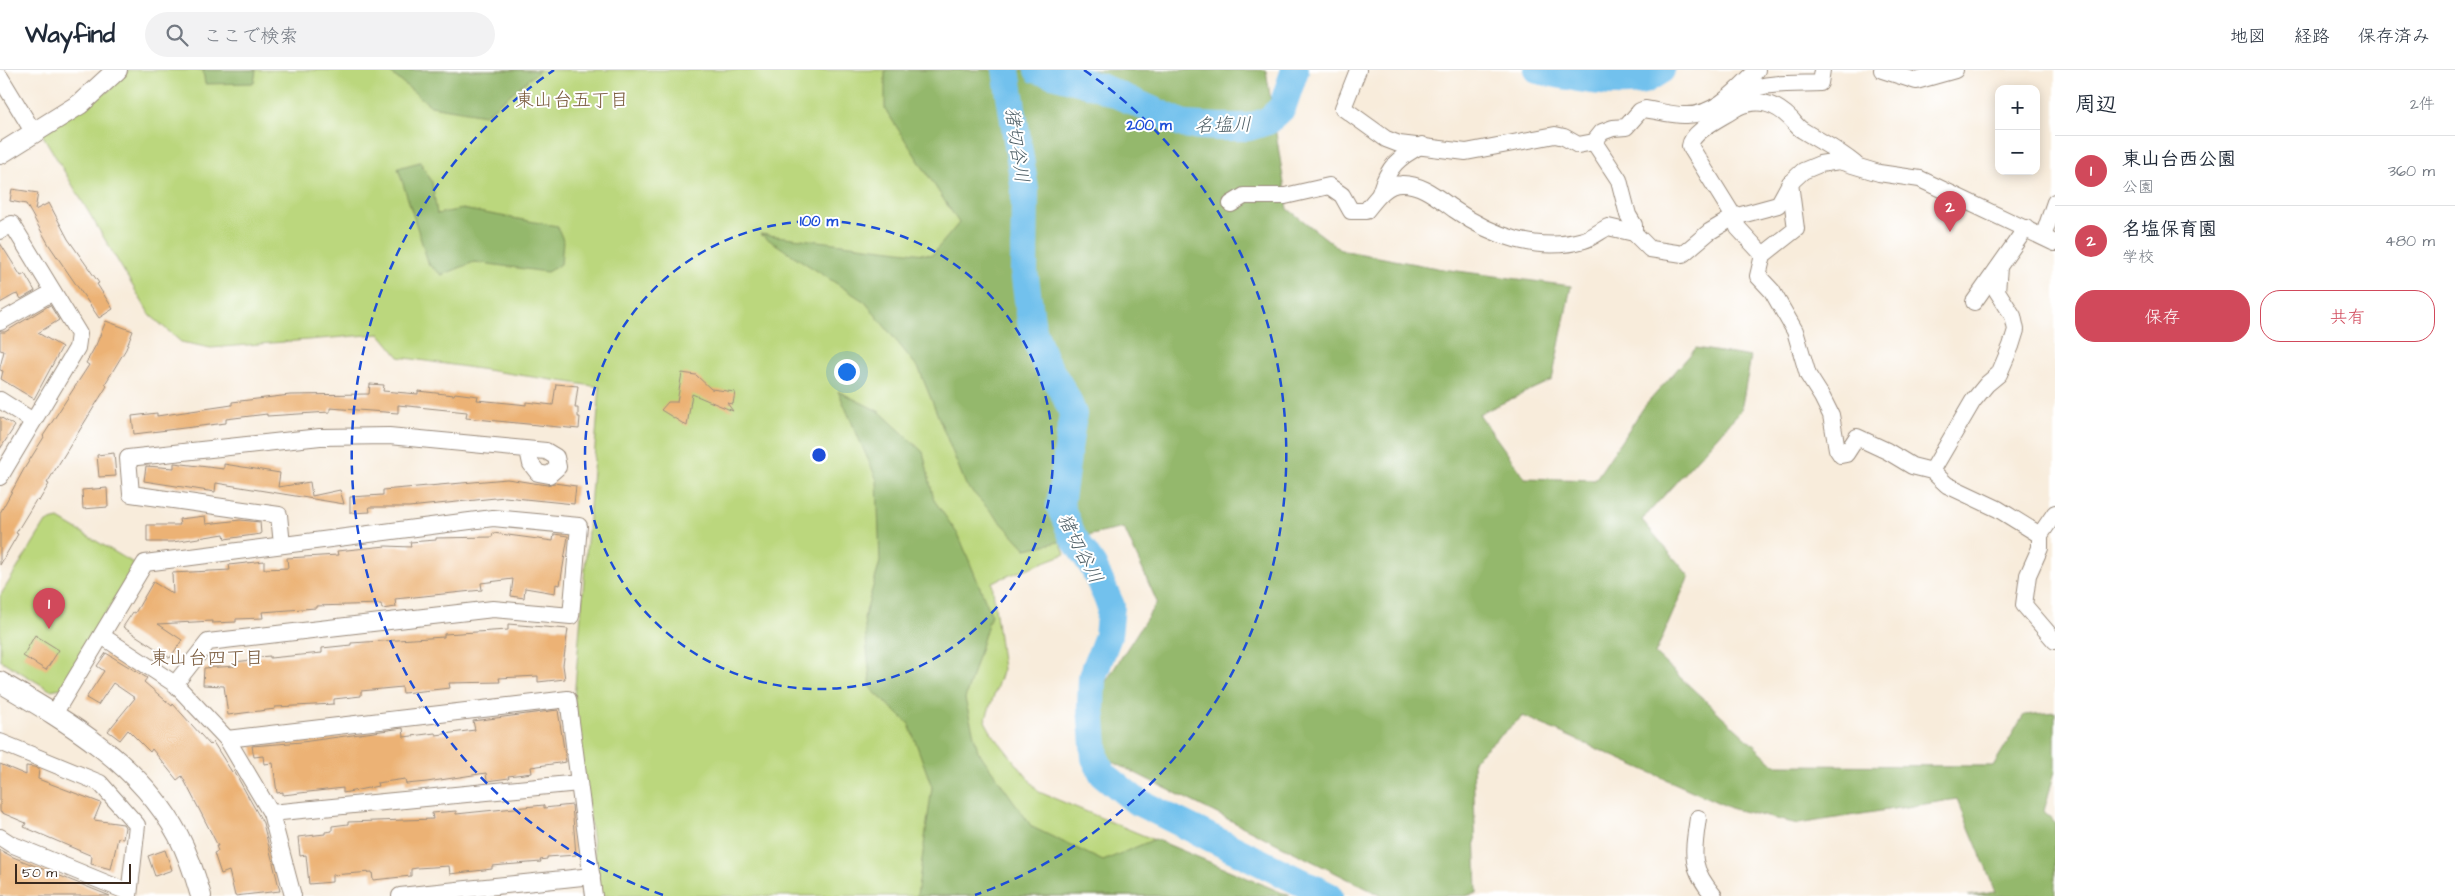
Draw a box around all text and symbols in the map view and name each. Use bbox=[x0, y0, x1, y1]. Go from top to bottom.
search box bbox=[145, 12, 495, 57]
text: Wayfind bbox=[25, 18, 115, 52]
icon: search bbox=[163, 21, 191, 49]
text: ここで検索 bbox=[203, 23, 298, 50]
text: 地図 bbox=[2230, 24, 2266, 49]
text: 経路 bbox=[2294, 24, 2330, 49]
text: 保存済み bbox=[2358, 24, 2430, 49]
map controls bbox=[1995, 85, 2040, 175]
button: + bbox=[1995, 85, 2040, 130]
district label: 東山台五丁目 bbox=[515, 87, 629, 114]
text: 周辺 bbox=[2075, 90, 2117, 119]
text: 2件 bbox=[2410, 93, 2435, 115]
water label: 猪切谷川 bbox=[998, 106, 1035, 185]
water label: 名塩川 bbox=[1194, 112, 1252, 139]
text: 200 m bbox=[1125, 115, 1172, 136]
button: − bbox=[1995, 130, 2040, 175]
text: 東山台西公園 bbox=[2122, 146, 2236, 173]
text: 1 bbox=[2090, 160, 2092, 182]
text: 360 m bbox=[2388, 160, 2435, 182]
text: 公園 bbox=[2122, 176, 2154, 198]
pin: 2 bbox=[1934, 191, 1966, 232]
text: 100 m bbox=[800, 211, 839, 232]
text: 名塩保育園 bbox=[2122, 216, 2217, 243]
text: 2 bbox=[2086, 230, 2096, 252]
text: 480 m bbox=[2385, 230, 2435, 252]
text: 学校 bbox=[2122, 246, 2154, 268]
button: 保存 bbox=[2075, 290, 2250, 342]
button: 共有 bbox=[2260, 290, 2435, 342]
your location bbox=[834, 359, 860, 385]
centre of rings bbox=[810, 446, 828, 464]
water label: 猪切谷川 bbox=[1050, 509, 1109, 589]
pin: 1 bbox=[33, 588, 65, 629]
district label: 東山台四丁目 bbox=[150, 645, 264, 672]
scale bar bbox=[15, 861, 131, 884]
text: 50 m bbox=[22, 863, 57, 883]

